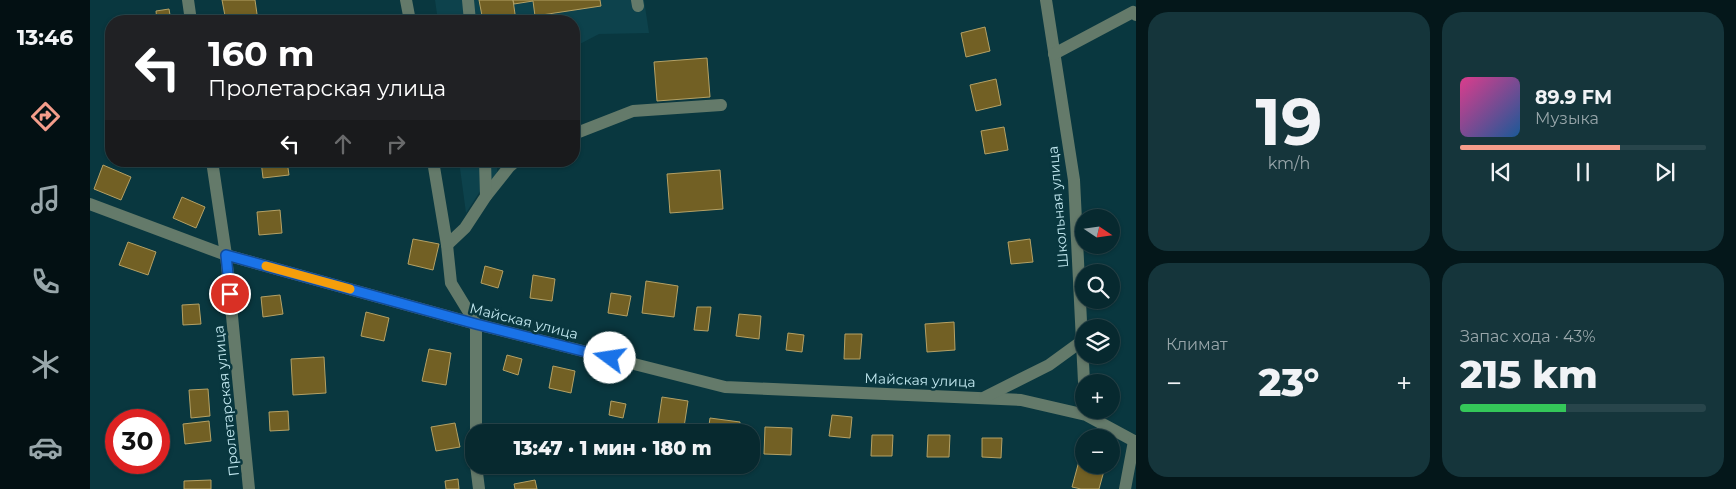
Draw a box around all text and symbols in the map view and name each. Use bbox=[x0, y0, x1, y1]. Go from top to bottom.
text: 13:46 bbox=[17, 24, 73, 51]
text: 160 m bbox=[208, 32, 314, 75]
icon: left bbox=[125, 35, 190, 100]
text: Пролетарская улица bbox=[208, 75, 446, 102]
text: 19 bbox=[1256, 82, 1322, 161]
text: 89.9 FM bbox=[1535, 86, 1612, 109]
icon: directions bbox=[28, 99, 63, 134]
text: Музыка bbox=[1535, 109, 1599, 128]
icon: left bbox=[276, 130, 304, 158]
icon: ahead bbox=[329, 130, 357, 158]
icon: right bbox=[382, 130, 410, 158]
street label: Школьная улица bbox=[1044, 145, 1072, 269]
text: km/h bbox=[1268, 154, 1310, 173]
icon: previous bbox=[1487, 158, 1515, 186]
icon: pause bbox=[1569, 158, 1597, 186]
icon: next bbox=[1651, 158, 1679, 186]
icon: music bbox=[28, 182, 63, 217]
north arrow bbox=[1075, 209, 1120, 254]
map controls bbox=[1075, 209, 1120, 474]
icon: phone bbox=[28, 264, 63, 299]
button: search bbox=[1075, 264, 1120, 309]
pin bbox=[209, 273, 251, 315]
icon: arrive bbox=[216, 280, 244, 308]
street label: Майская улица bbox=[468, 299, 580, 343]
button: layers bbox=[1075, 319, 1120, 364]
street label: Пролетарская улица bbox=[209, 325, 243, 477]
text: Запас хода · 43% bbox=[1460, 327, 1595, 346]
position arrow bbox=[583, 331, 635, 383]
text: Климат bbox=[1166, 335, 1228, 354]
icon: climate bbox=[28, 347, 63, 382]
text: 215 km bbox=[1460, 351, 1598, 398]
text: 23° bbox=[1259, 359, 1319, 406]
text: − bbox=[1166, 366, 1182, 400]
text: + bbox=[1396, 366, 1412, 400]
street label: Майская улица bbox=[864, 369, 976, 391]
button: + bbox=[1075, 374, 1120, 419]
speed limit sign: 30 bbox=[105, 409, 170, 474]
button: − bbox=[1075, 429, 1120, 474]
icon: car bbox=[28, 430, 63, 465]
text: 13:47 · 1 мин · 180 m bbox=[513, 437, 712, 460]

